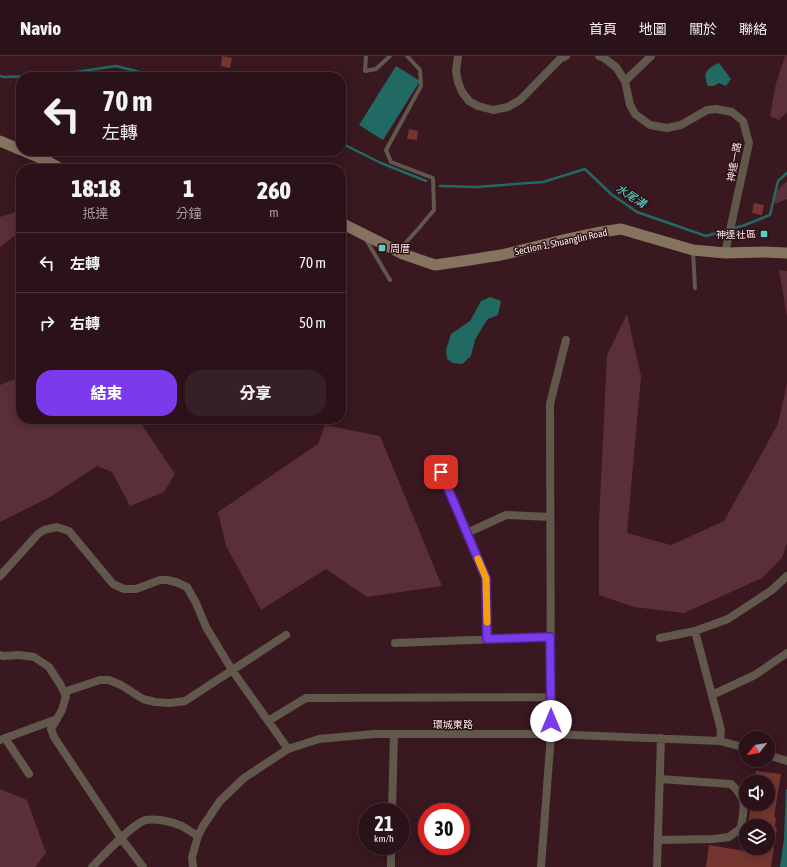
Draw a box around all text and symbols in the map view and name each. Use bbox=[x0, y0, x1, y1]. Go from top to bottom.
text: Navio bbox=[20, 17, 61, 39]
text: 首頁 bbox=[589, 21, 617, 37]
text: 地圖 bbox=[639, 21, 667, 37]
text: 關於 bbox=[689, 21, 717, 37]
text: 聯絡 bbox=[739, 21, 767, 37]
text: 70 m bbox=[102, 85, 152, 117]
icon: left bbox=[36, 88, 88, 140]
text: 左轉 bbox=[102, 122, 138, 143]
street label: 神達一路 bbox=[725, 141, 743, 183]
text: 18:18 bbox=[71, 175, 121, 202]
text: 1 bbox=[183, 175, 194, 202]
text: 260 bbox=[257, 177, 291, 204]
water label: 水尾溝 bbox=[614, 182, 650, 211]
text: m bbox=[269, 205, 279, 220]
text: 抵達 bbox=[83, 206, 109, 221]
text: 分鐘 bbox=[176, 206, 202, 221]
street label: Section 1, Shuanglin Road bbox=[514, 227, 609, 257]
place label: 神達社區 bbox=[716, 229, 756, 240]
marker: 神達社區 bbox=[759, 229, 769, 239]
marker: 周厝 bbox=[377, 243, 387, 253]
place label: 周厝 bbox=[390, 243, 410, 254]
icon: left bbox=[36, 252, 58, 274]
text: 70 m bbox=[299, 254, 326, 271]
text: 左轉 bbox=[70, 255, 100, 272]
icon: right bbox=[36, 312, 58, 334]
text: 50 m bbox=[299, 314, 326, 331]
text: 右轉 bbox=[70, 315, 100, 332]
button: 結束 bbox=[36, 370, 177, 416]
button: 分享 bbox=[185, 370, 326, 416]
pin bbox=[424, 455, 458, 489]
icon: arrive bbox=[430, 461, 452, 483]
position arrow bbox=[530, 700, 572, 742]
street label: 環城東路 bbox=[433, 719, 473, 730]
north arrow bbox=[739, 731, 775, 767]
map controls bbox=[739, 731, 775, 855]
button: sound bbox=[739, 775, 775, 811]
speed limit sign: 30 bbox=[418, 803, 470, 855]
text: 21 bbox=[375, 812, 393, 835]
button: layers bbox=[739, 819, 775, 855]
text: km/h bbox=[374, 833, 394, 844]

